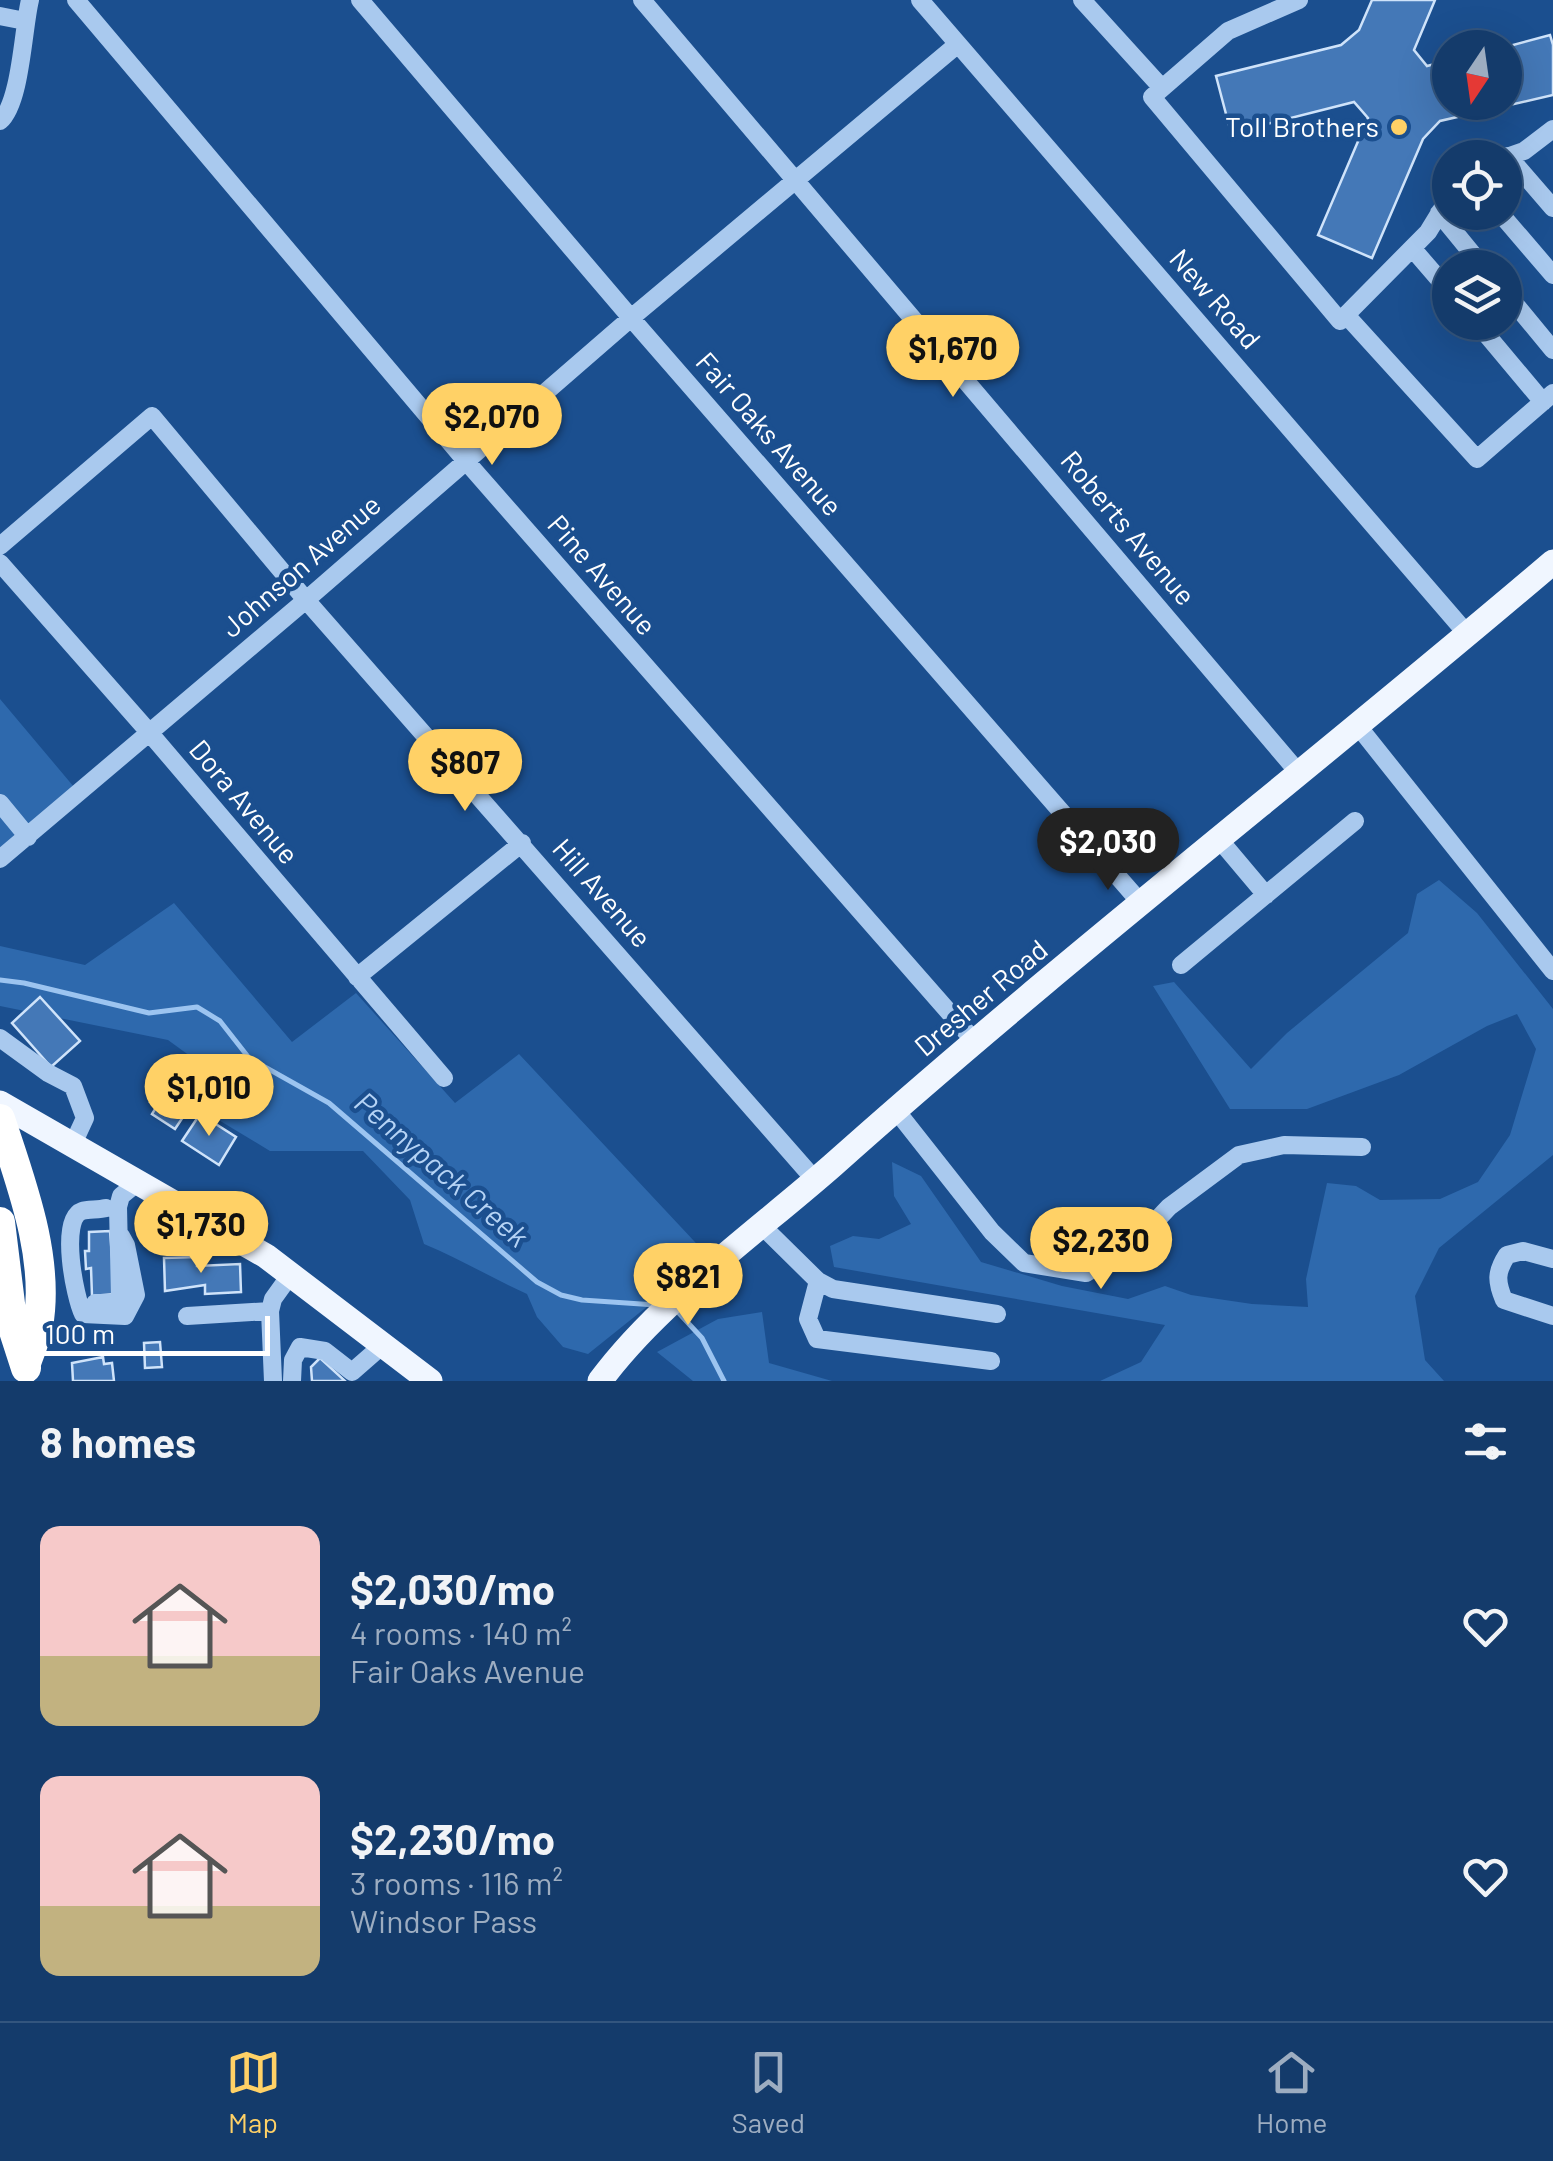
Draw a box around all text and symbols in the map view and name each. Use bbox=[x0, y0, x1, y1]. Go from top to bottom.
north arrow bbox=[1432, 30, 1522, 120]
map controls bbox=[1432, 30, 1522, 340]
place label: Toll Brothers bbox=[1225, 109, 1379, 143]
marker: Toll Brothers bbox=[1388, 116, 1410, 138]
button: locate bbox=[1432, 140, 1522, 230]
street label: New Road bbox=[1163, 241, 1268, 355]
button: layers bbox=[1432, 250, 1522, 340]
pin: $1,670 bbox=[872, 315, 1034, 400]
text: $1,670 bbox=[908, 328, 998, 366]
street label: Fair Oaks Avenue bbox=[689, 345, 850, 522]
pin: $2,070 bbox=[411, 383, 573, 468]
text: $2,070 bbox=[444, 396, 540, 434]
street label: Roberts Avenue bbox=[1054, 443, 1203, 612]
street label: Johnson Avenue bbox=[214, 487, 387, 644]
street label: Pine Avenue bbox=[541, 507, 664, 641]
pin: $807 bbox=[406, 729, 524, 814]
street label: Dora Avenue bbox=[183, 732, 307, 870]
text: $807 bbox=[430, 742, 500, 780]
pin: $2,030 bbox=[1027, 808, 1189, 893]
text: $2,030 bbox=[1059, 821, 1157, 859]
street label: Hill Avenue bbox=[546, 831, 659, 954]
street label: Dresher Road bbox=[907, 932, 1054, 1063]
pin: $1,010 bbox=[128, 1054, 290, 1139]
text: $1,010 bbox=[167, 1067, 251, 1105]
water label: Pennypack Creek bbox=[348, 1083, 537, 1254]
pin: $1,730 bbox=[120, 1191, 282, 1276]
text: $1,730 bbox=[156, 1204, 246, 1242]
pin: $2,230 bbox=[1020, 1207, 1182, 1292]
text: $2,230 bbox=[1052, 1220, 1150, 1258]
pin: $821 bbox=[629, 1243, 747, 1328]
text: $821 bbox=[656, 1256, 720, 1294]
scale bar bbox=[30, 1311, 270, 1356]
text: 100 m bbox=[45, 1316, 115, 1350]
icon: filters bbox=[1458, 1414, 1513, 1469]
text: 8 homes bbox=[40, 1416, 196, 1466]
text: $2,030/mo bbox=[350, 1563, 555, 1613]
icon: home bbox=[120, 1566, 240, 1686]
icon: heart bbox=[1458, 1599, 1513, 1654]
text: 4 rooms · 140 m² bbox=[350, 1613, 572, 1651]
text: Fair Oaks Avenue bbox=[350, 1651, 585, 1689]
text: $2,230/mo bbox=[350, 1813, 555, 1863]
icon: home bbox=[120, 1816, 240, 1936]
icon: heart bbox=[1458, 1849, 1513, 1904]
text: 3 rooms · 116 m² bbox=[350, 1863, 563, 1901]
text: Windsor Pass bbox=[350, 1901, 537, 1939]
tab: Map bbox=[226, 2045, 281, 2139]
tab: Saved bbox=[732, 2045, 805, 2139]
tab: Home bbox=[1256, 2045, 1327, 2139]

